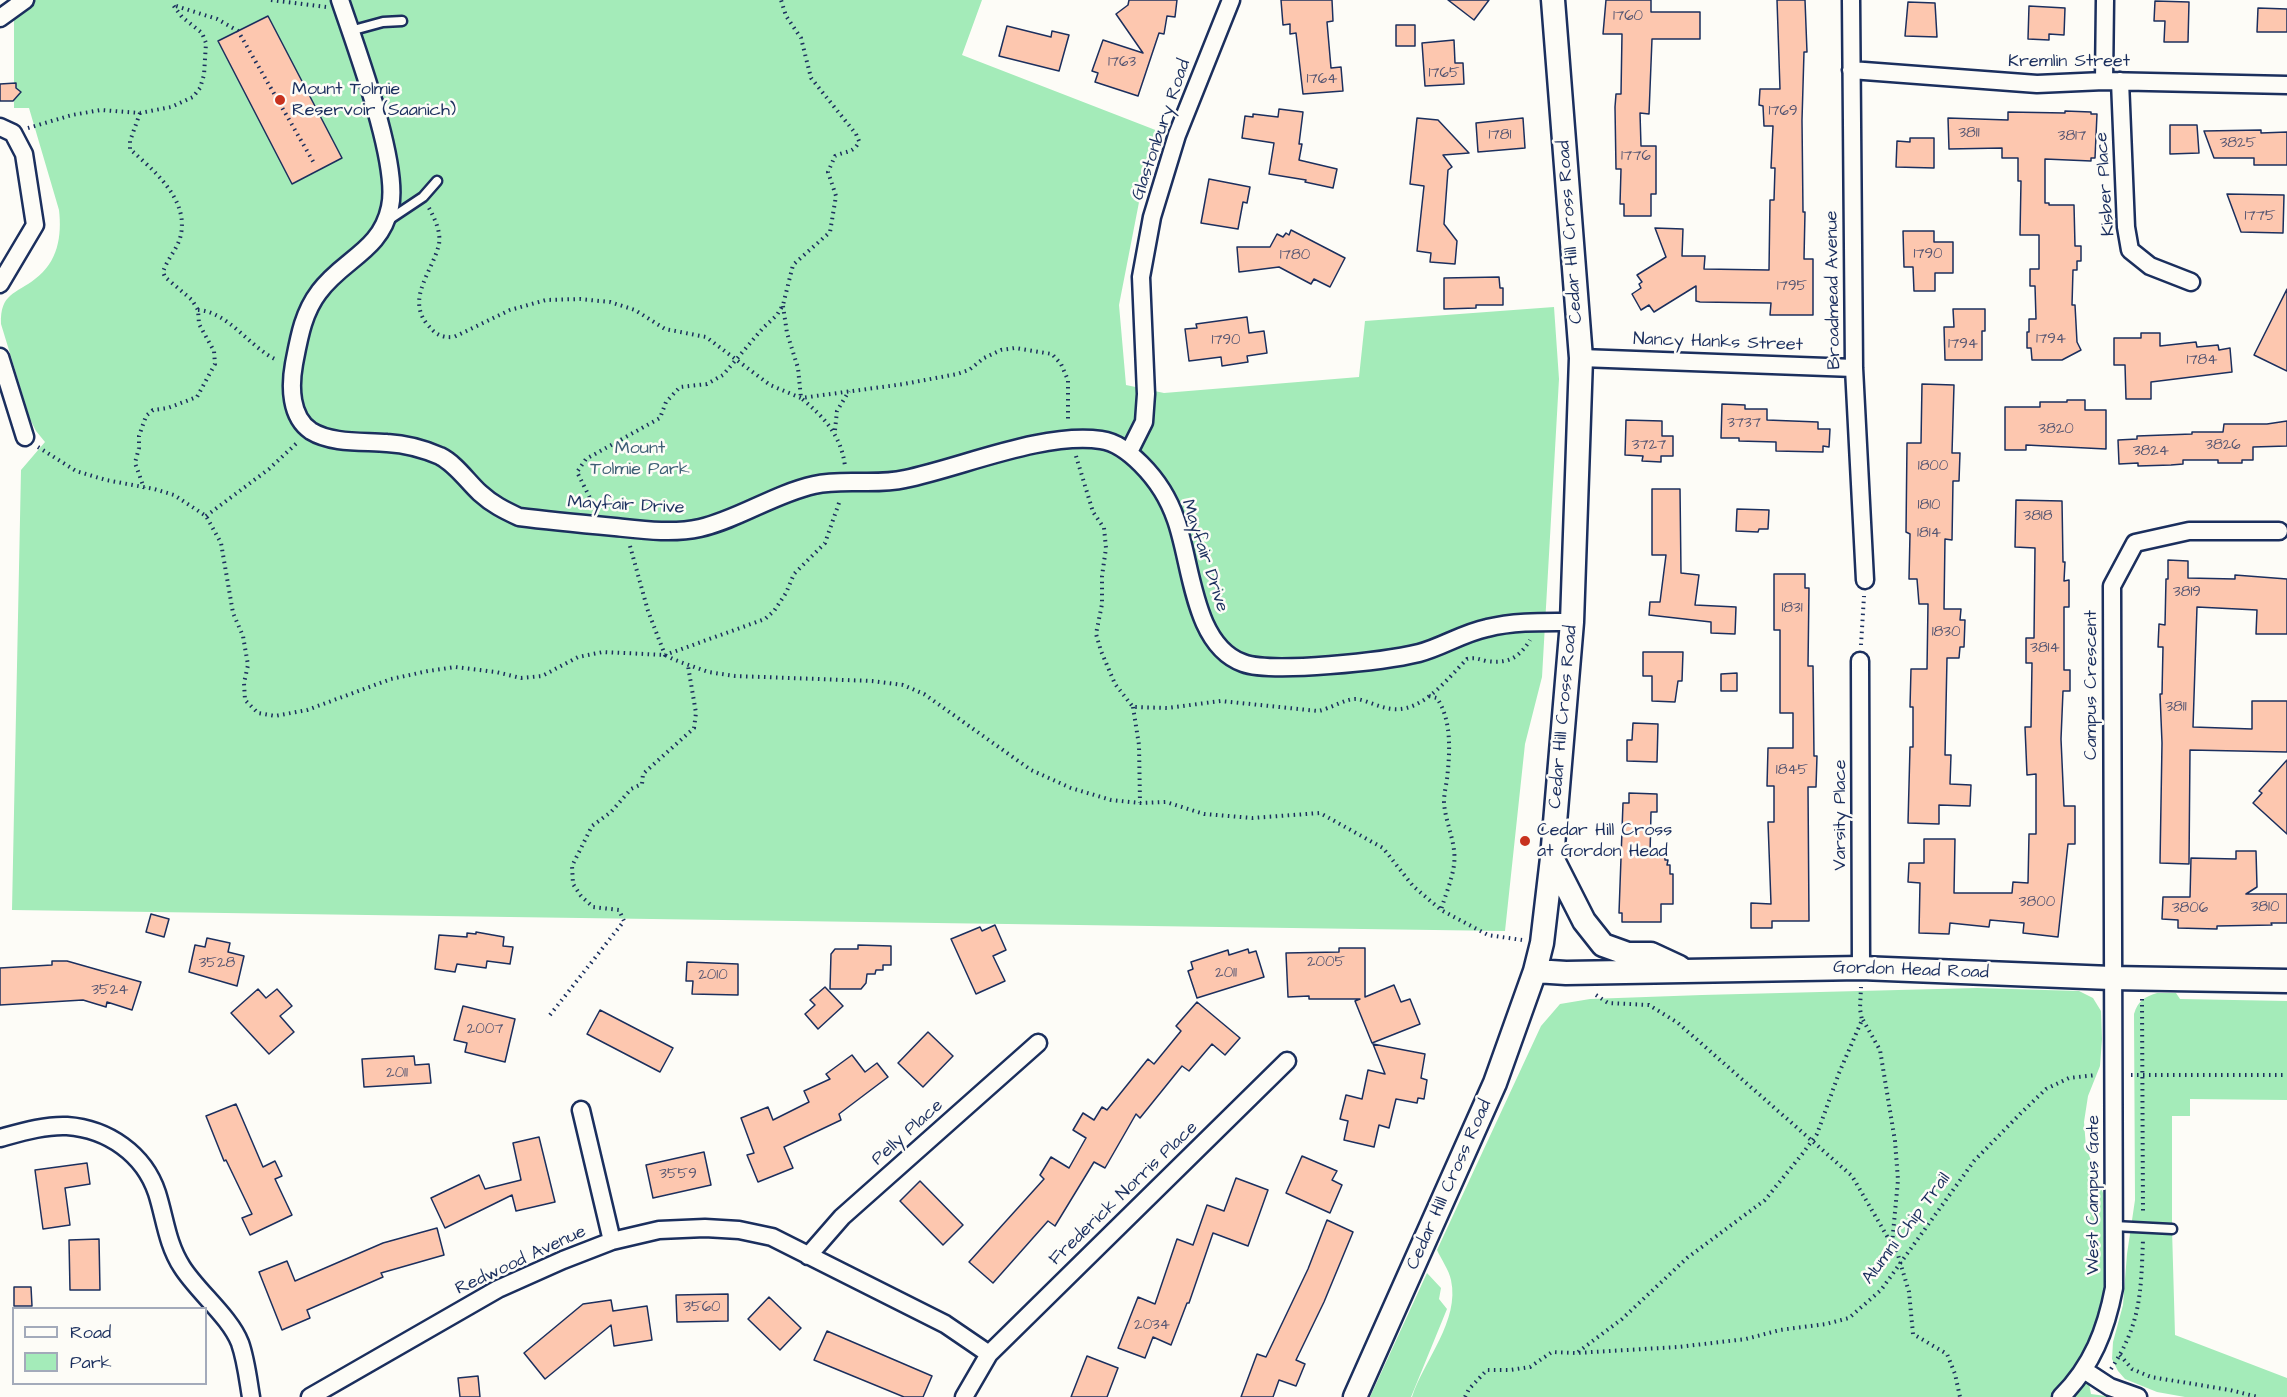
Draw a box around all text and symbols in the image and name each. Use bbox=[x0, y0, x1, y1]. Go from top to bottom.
house number: 1760 bbox=[1613, 8, 1643, 26]
street label: Kremlin Street bbox=[2008, 51, 2130, 73]
house number: 1763 bbox=[1108, 54, 1136, 72]
street label: Glastonbury Road bbox=[1128, 57, 1196, 203]
house number: 1765 bbox=[1428, 65, 1460, 83]
house number: 1764 bbox=[1307, 71, 1337, 89]
place label: Mount Tolmie Reservoir (Saanich) bbox=[292, 79, 456, 122]
marker: Mount Tolmie Reservoir (Saanich) bbox=[273, 93, 287, 107]
house number: 1769 bbox=[1768, 103, 1798, 121]
house number: 3811 bbox=[1958, 125, 1980, 143]
house number: 1781 bbox=[1489, 127, 1511, 145]
house number: 3817 bbox=[2058, 128, 2086, 146]
street label: Kisber Place bbox=[2092, 131, 2120, 237]
house number: 3825 bbox=[2220, 135, 2256, 153]
street label: Cedar Hill Cross Road bbox=[1554, 140, 1588, 324]
house number: 1776 bbox=[1621, 148, 1651, 166]
house number: 1775 bbox=[2245, 208, 2275, 226]
street label: Broadmead Avenue bbox=[1822, 210, 1846, 370]
house number: 1790 bbox=[1913, 246, 1943, 264]
house number: 1780 bbox=[1280, 247, 1310, 265]
house number: 1795 bbox=[1777, 278, 1807, 296]
street label: Nancy Hanks Street bbox=[1633, 329, 1803, 357]
house number: 1794 bbox=[2036, 331, 2066, 349]
house number: 1790 bbox=[1211, 332, 1241, 350]
house number: 1794 bbox=[1948, 336, 1978, 354]
house number: 1784 bbox=[2186, 352, 2218, 370]
house number: 3737 bbox=[1727, 415, 1761, 433]
house number: 3820 bbox=[2038, 421, 2074, 439]
house number: 3727 bbox=[1632, 437, 1666, 455]
house number: 3826 bbox=[2205, 437, 2241, 455]
park label: Mount Tolmie Park bbox=[590, 438, 690, 480]
house number: 3824 bbox=[2133, 443, 2169, 461]
house number: 1800 bbox=[1918, 458, 1948, 476]
street label: Mayfair Drive bbox=[567, 492, 685, 520]
street label: Mayfair Drive bbox=[1176, 497, 1232, 615]
house number: 1810 bbox=[1917, 497, 1941, 515]
house number: 3818 bbox=[2023, 508, 2053, 526]
house number: 1814 bbox=[1917, 525, 1941, 543]
house number: 3819 bbox=[2173, 584, 2201, 602]
house number: 1831 bbox=[1781, 600, 1803, 618]
street label: Campus Crescent bbox=[2081, 610, 2103, 760]
street label: Cedar Hill Cross Road bbox=[1545, 624, 1583, 810]
house number: 1830 bbox=[1932, 624, 1960, 642]
house number: 3814 bbox=[2030, 640, 2060, 658]
house number: 3811 bbox=[2165, 699, 2187, 717]
street label: Varsity Place bbox=[1830, 759, 1852, 871]
house number: 1845 bbox=[1776, 762, 1808, 780]
place label: Cedar Hill Cross at Gordon Head bbox=[1537, 820, 1672, 862]
marker: Cedar Hill Cross at Gordon Head bbox=[1518, 834, 1532, 848]
house number: 3800 bbox=[2019, 894, 2055, 912]
house number: 3810 bbox=[2251, 899, 2279, 917]
house number: 3806 bbox=[2172, 900, 2208, 918]
house number: 2005 bbox=[1307, 954, 1345, 972]
house number: 3528 bbox=[199, 955, 235, 973]
street label: Gordon Head Road bbox=[1833, 957, 1989, 985]
house number: 2011 bbox=[1215, 965, 1237, 983]
house number: 2010 bbox=[698, 967, 728, 985]
house number: 3524 bbox=[91, 982, 129, 1000]
house number: 2007 bbox=[467, 1021, 503, 1039]
house number: 2011 bbox=[386, 1065, 408, 1083]
street label: Pelly Place bbox=[868, 1095, 948, 1171]
street label: Cedar Hill Cross Road bbox=[1403, 1097, 1497, 1273]
street label: West Campus Gate bbox=[2083, 1115, 2105, 1275]
street label: Frederick Norris Place bbox=[1045, 1117, 1203, 1271]
house number: 3559 bbox=[659, 1166, 697, 1184]
street label: Alumni Chip Trail bbox=[1858, 1169, 1956, 1289]
street label: Redwood Avenue bbox=[452, 1221, 590, 1301]
house number: 3560 bbox=[683, 1299, 721, 1317]
legend bbox=[12, 1307, 207, 1385]
house number: 2034 bbox=[1134, 1317, 1170, 1335]
text: Road bbox=[70, 1320, 111, 1345]
text: Park bbox=[70, 1350, 112, 1375]

